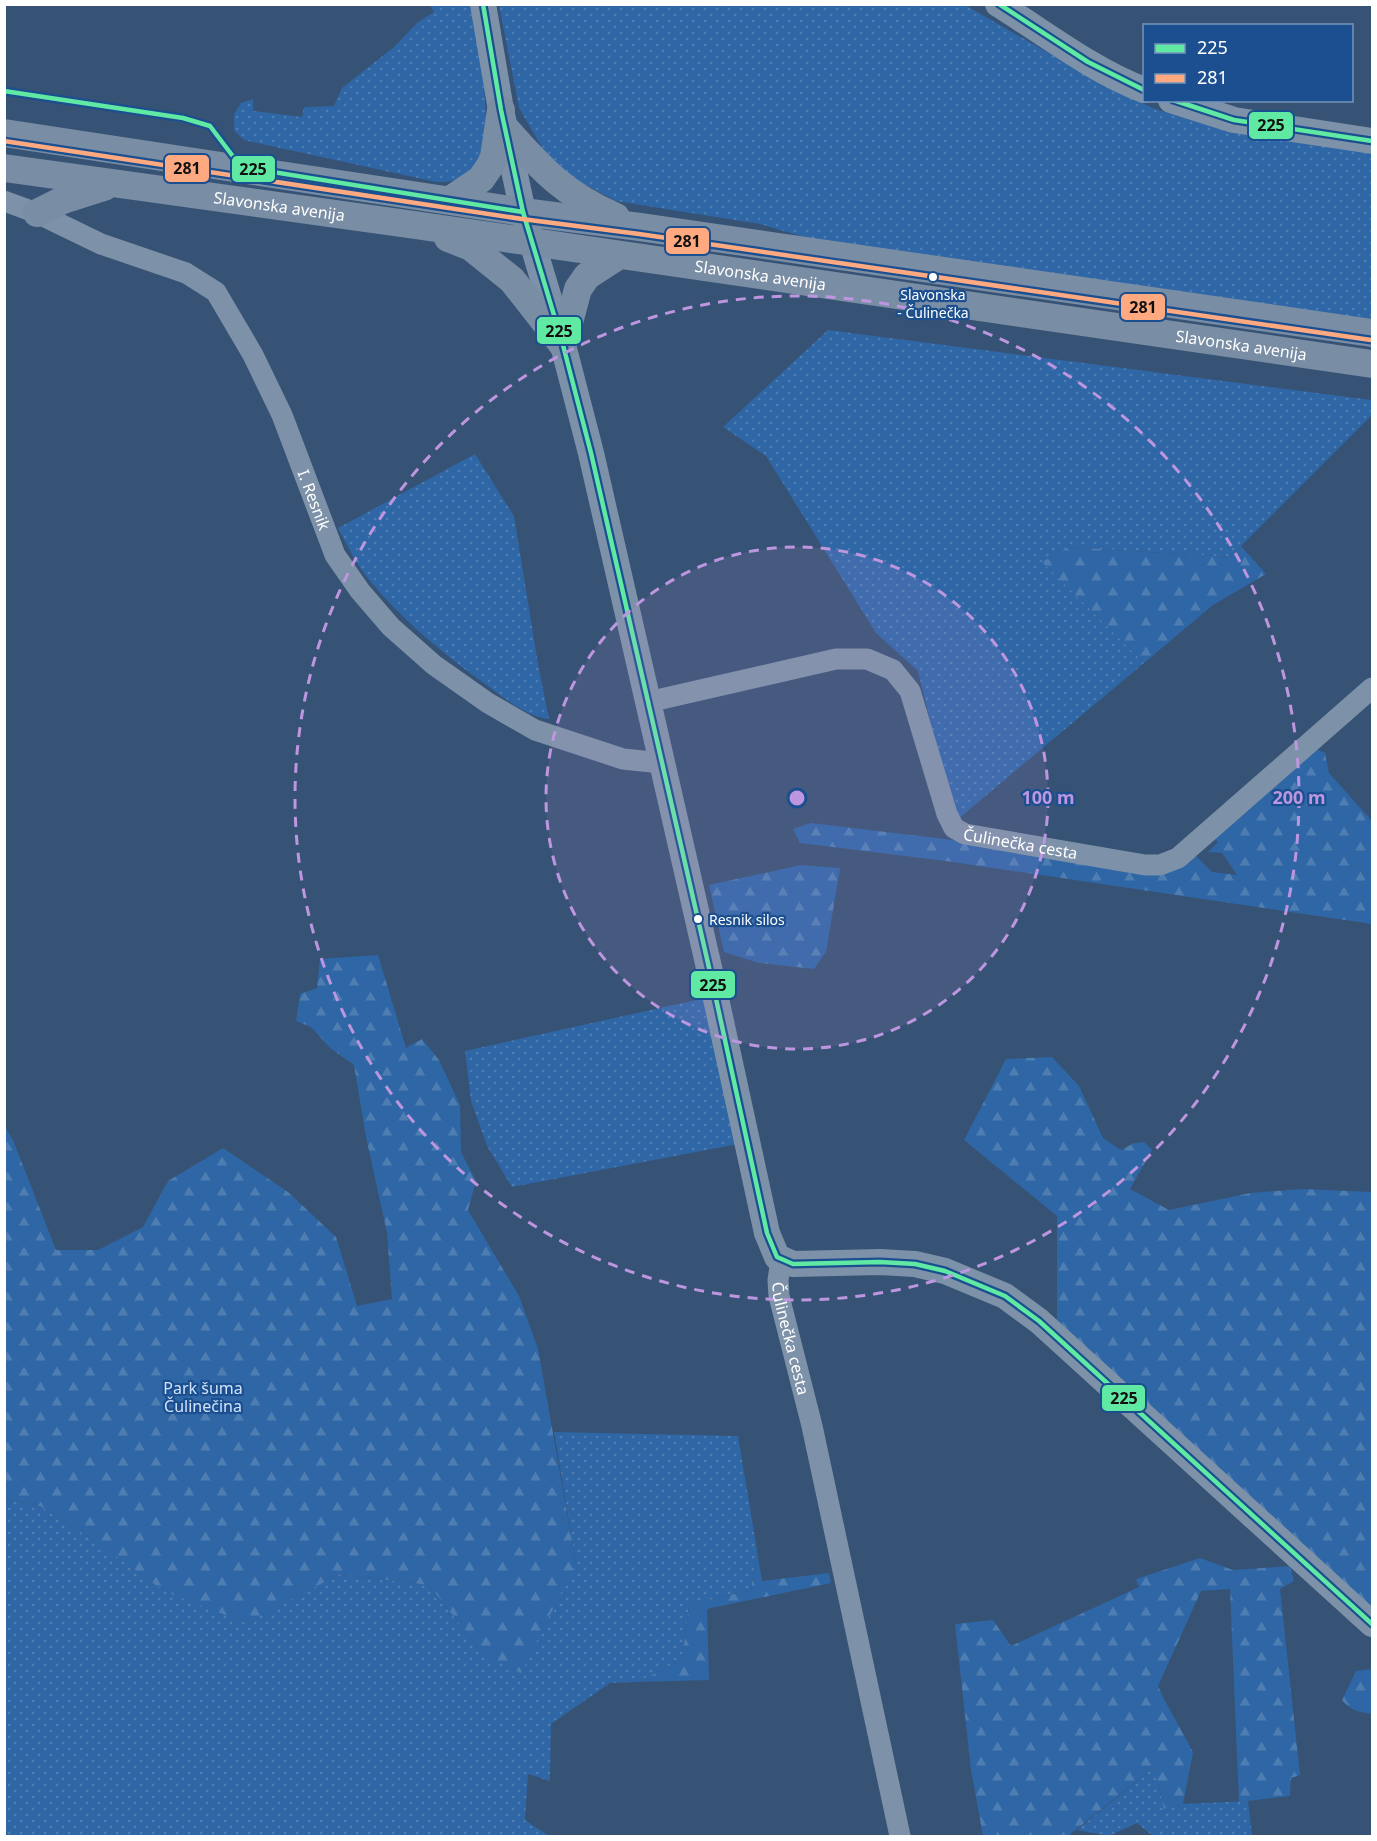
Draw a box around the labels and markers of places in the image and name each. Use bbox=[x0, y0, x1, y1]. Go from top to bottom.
marker: Slavonska - Čulinečka bbox=[927, 271, 939, 283]
place label: Slavonska - Čulinečka bbox=[897, 285, 969, 322]
centre of rings bbox=[787, 788, 807, 808]
place label: Resnik silos bbox=[709, 910, 785, 929]
marker: Resnik silos bbox=[692, 913, 704, 925]

